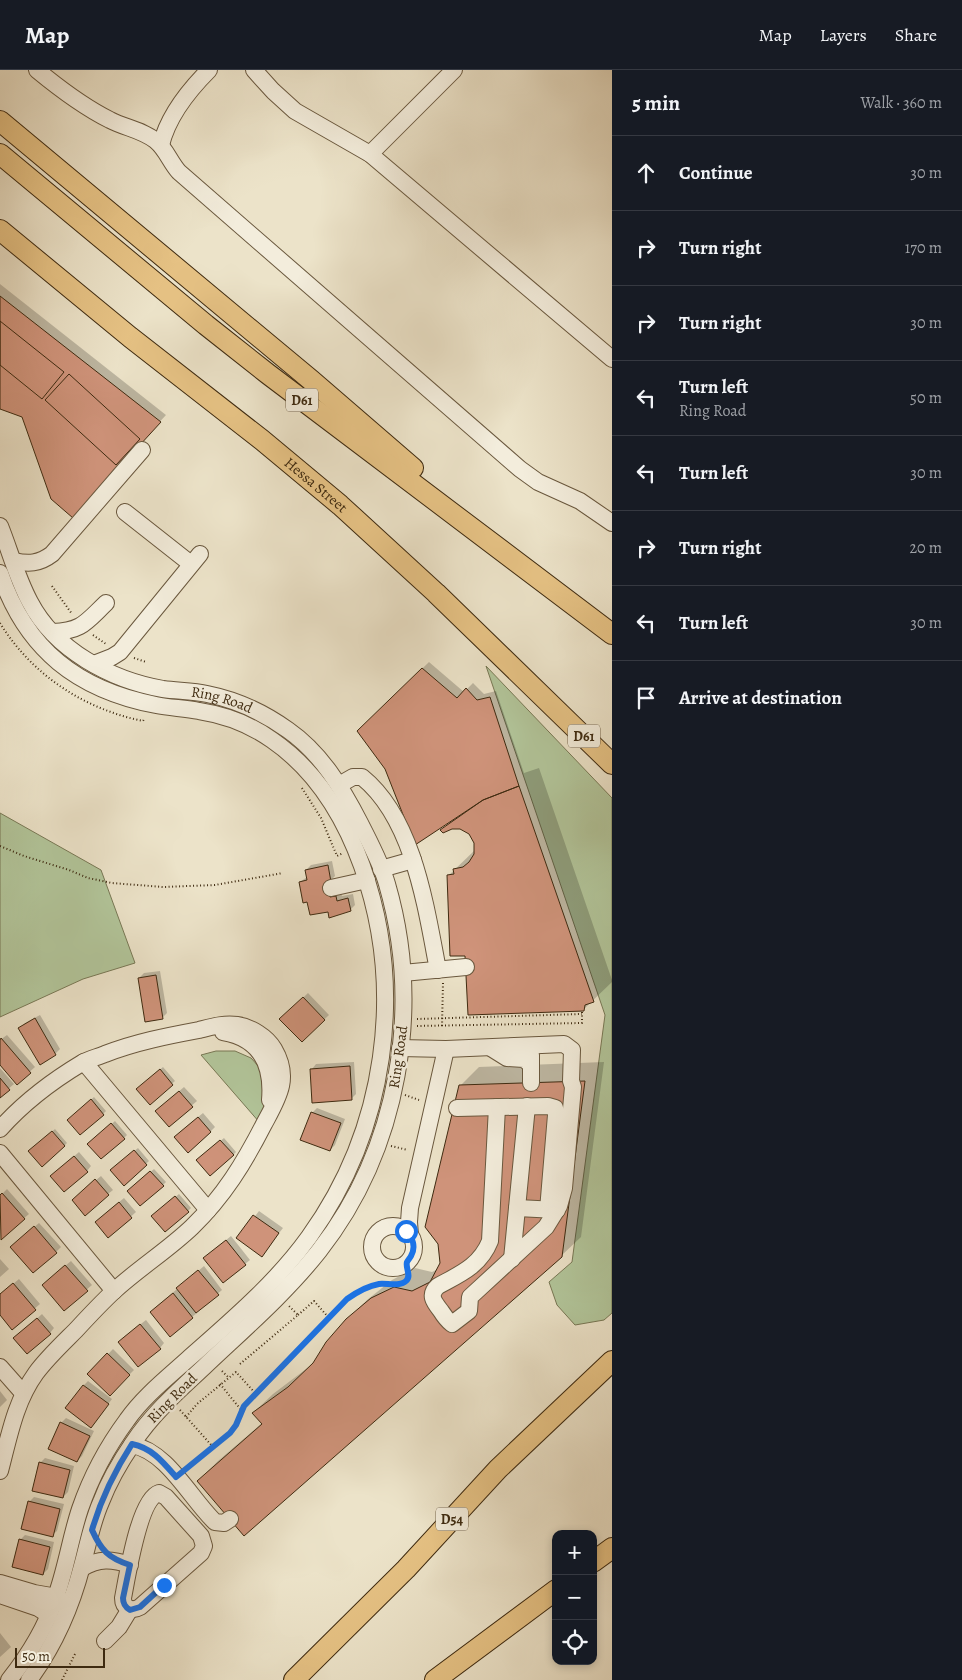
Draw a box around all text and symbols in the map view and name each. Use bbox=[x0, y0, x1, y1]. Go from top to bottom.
text: Map bbox=[25, 19, 69, 51]
text: Map bbox=[759, 23, 792, 47]
text: Layers bbox=[820, 23, 867, 47]
text: Share bbox=[895, 23, 937, 47]
text: 5 min bbox=[632, 89, 680, 117]
text: Walk · 360 m bbox=[860, 92, 942, 114]
icon: ahead bbox=[632, 159, 660, 187]
text: Continue bbox=[679, 160, 753, 186]
text: 30 m bbox=[910, 162, 942, 184]
icon: right bbox=[632, 234, 660, 262]
text: Turn right bbox=[679, 235, 761, 261]
text: 170 m bbox=[905, 237, 942, 259]
icon: right bbox=[632, 309, 660, 337]
text: Turn right bbox=[679, 310, 761, 336]
text: 30 m bbox=[910, 312, 942, 334]
text: Turn left bbox=[679, 374, 748, 400]
icon: left bbox=[632, 384, 660, 412]
text: 50 m bbox=[910, 387, 942, 409]
road number: D61 bbox=[286, 388, 318, 412]
text: Ring Road bbox=[679, 400, 746, 422]
street label: Hessa Street bbox=[280, 453, 352, 517]
icon: left bbox=[632, 459, 660, 487]
text: Turn left bbox=[679, 460, 748, 486]
text: 30 m bbox=[910, 462, 942, 484]
icon: right bbox=[632, 534, 660, 562]
text: Turn right bbox=[679, 535, 761, 561]
text: 20 m bbox=[909, 537, 942, 559]
icon: left bbox=[632, 609, 660, 637]
text: Turn left bbox=[679, 610, 748, 636]
text: 30 m bbox=[910, 612, 942, 634]
street label: Ring Road bbox=[190, 682, 257, 718]
icon: arrive bbox=[632, 684, 660, 712]
text: Arrive at destination bbox=[679, 685, 842, 711]
road number: D61 bbox=[568, 724, 600, 748]
street label: Ring Road bbox=[384, 1023, 412, 1090]
route start bbox=[395, 1220, 418, 1243]
street label: Ring Road bbox=[143, 1368, 202, 1427]
road number: D54 bbox=[436, 1508, 468, 1530]
map controls bbox=[552, 1530, 597, 1665]
button: + bbox=[552, 1530, 597, 1575]
route end bbox=[153, 1574, 176, 1597]
button: − bbox=[552, 1575, 597, 1620]
button: locate bbox=[552, 1620, 597, 1665]
scale bar bbox=[15, 1645, 105, 1668]
text: 50 m bbox=[22, 1647, 50, 1666]

